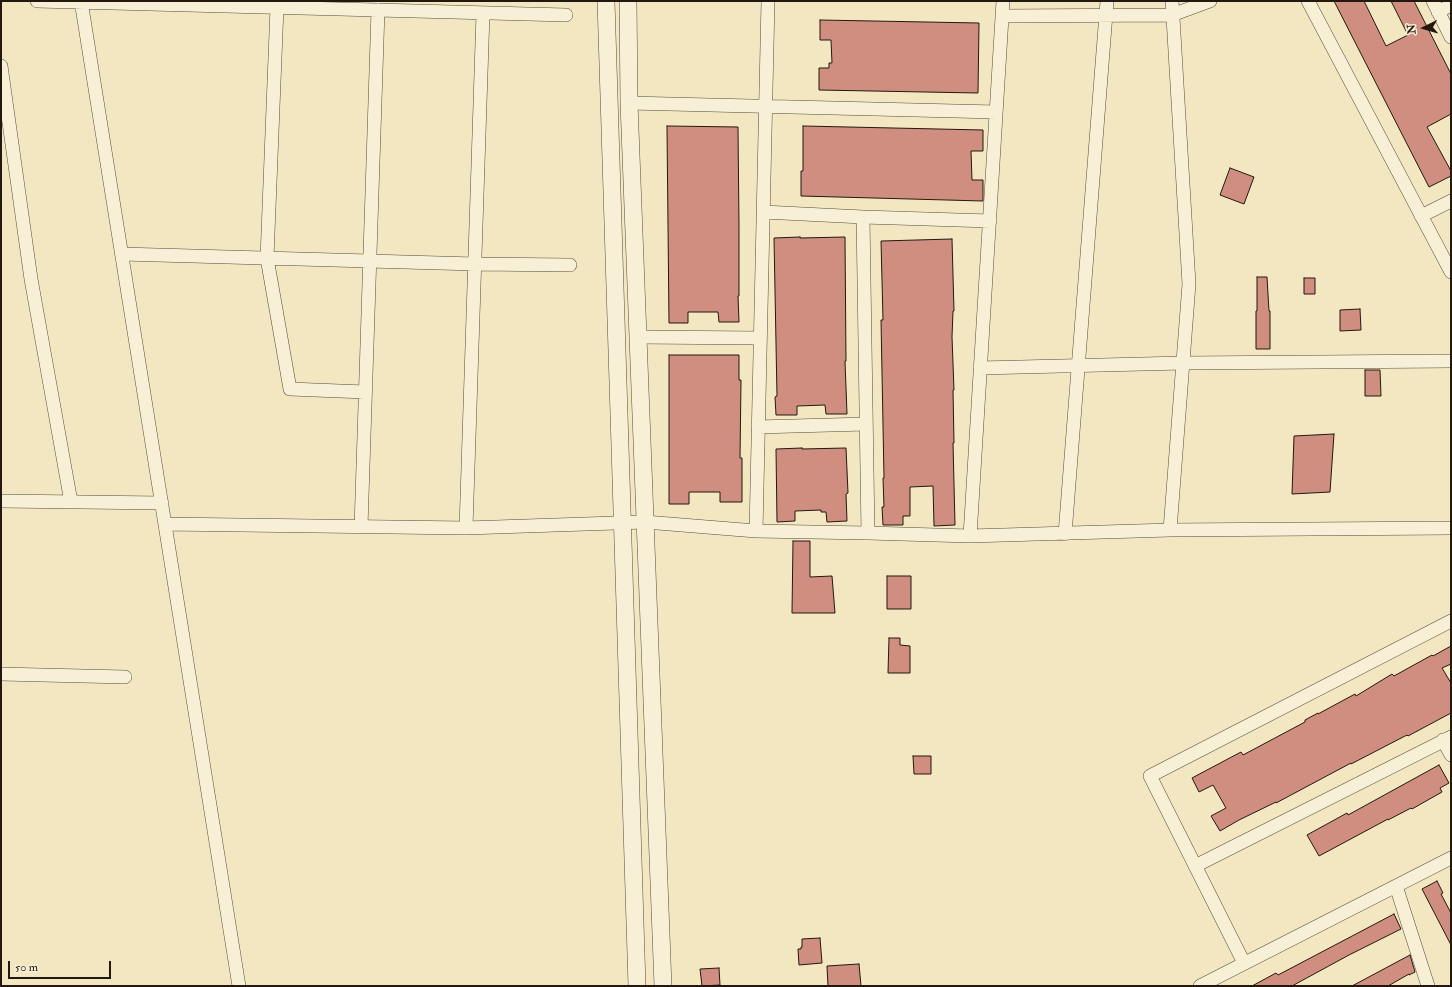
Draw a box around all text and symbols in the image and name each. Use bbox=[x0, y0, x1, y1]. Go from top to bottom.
north arrow bbox=[1404, 8, 1444, 48]
text: N bbox=[1405, 24, 1418, 35]
scale bar bbox=[10, 953, 113, 979]
text: 50 m bbox=[15, 960, 38, 975]

